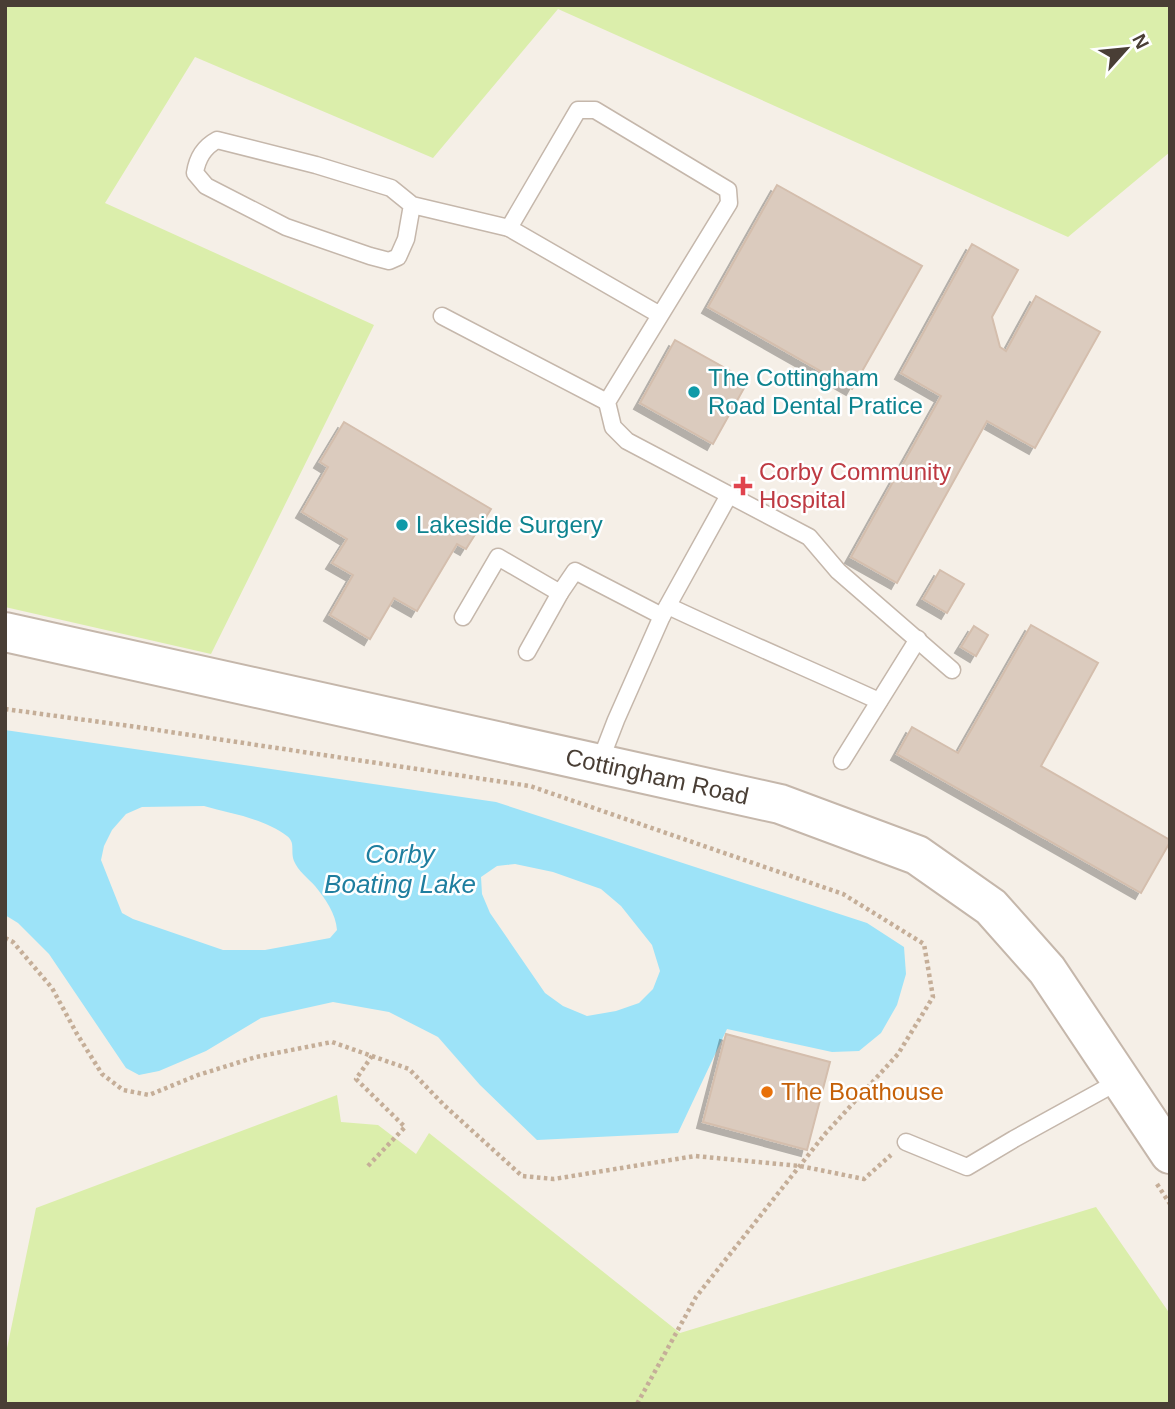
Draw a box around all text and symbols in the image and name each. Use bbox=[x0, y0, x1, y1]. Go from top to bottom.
north arrow bbox=[1091, 14, 1161, 84]
text: N bbox=[1128, 31, 1153, 52]
place label: The Cottingham Road Dental Pratice bbox=[708, 364, 923, 419]
marker: The Cottingham Road Dental Pratice bbox=[686, 384, 702, 400]
place label: Corby Community Hospital bbox=[759, 458, 951, 513]
marker: Corby Community Hospital bbox=[733, 476, 753, 496]
place label: Lakeside Surgery bbox=[416, 511, 603, 538]
marker: Lakeside Surgery bbox=[394, 517, 410, 533]
street label: Cottingham Road bbox=[563, 743, 751, 810]
water label: Corby Boating Lake bbox=[324, 839, 476, 899]
place label: The Boathouse bbox=[781, 1078, 944, 1105]
marker: The Boathouse bbox=[759, 1084, 775, 1100]

